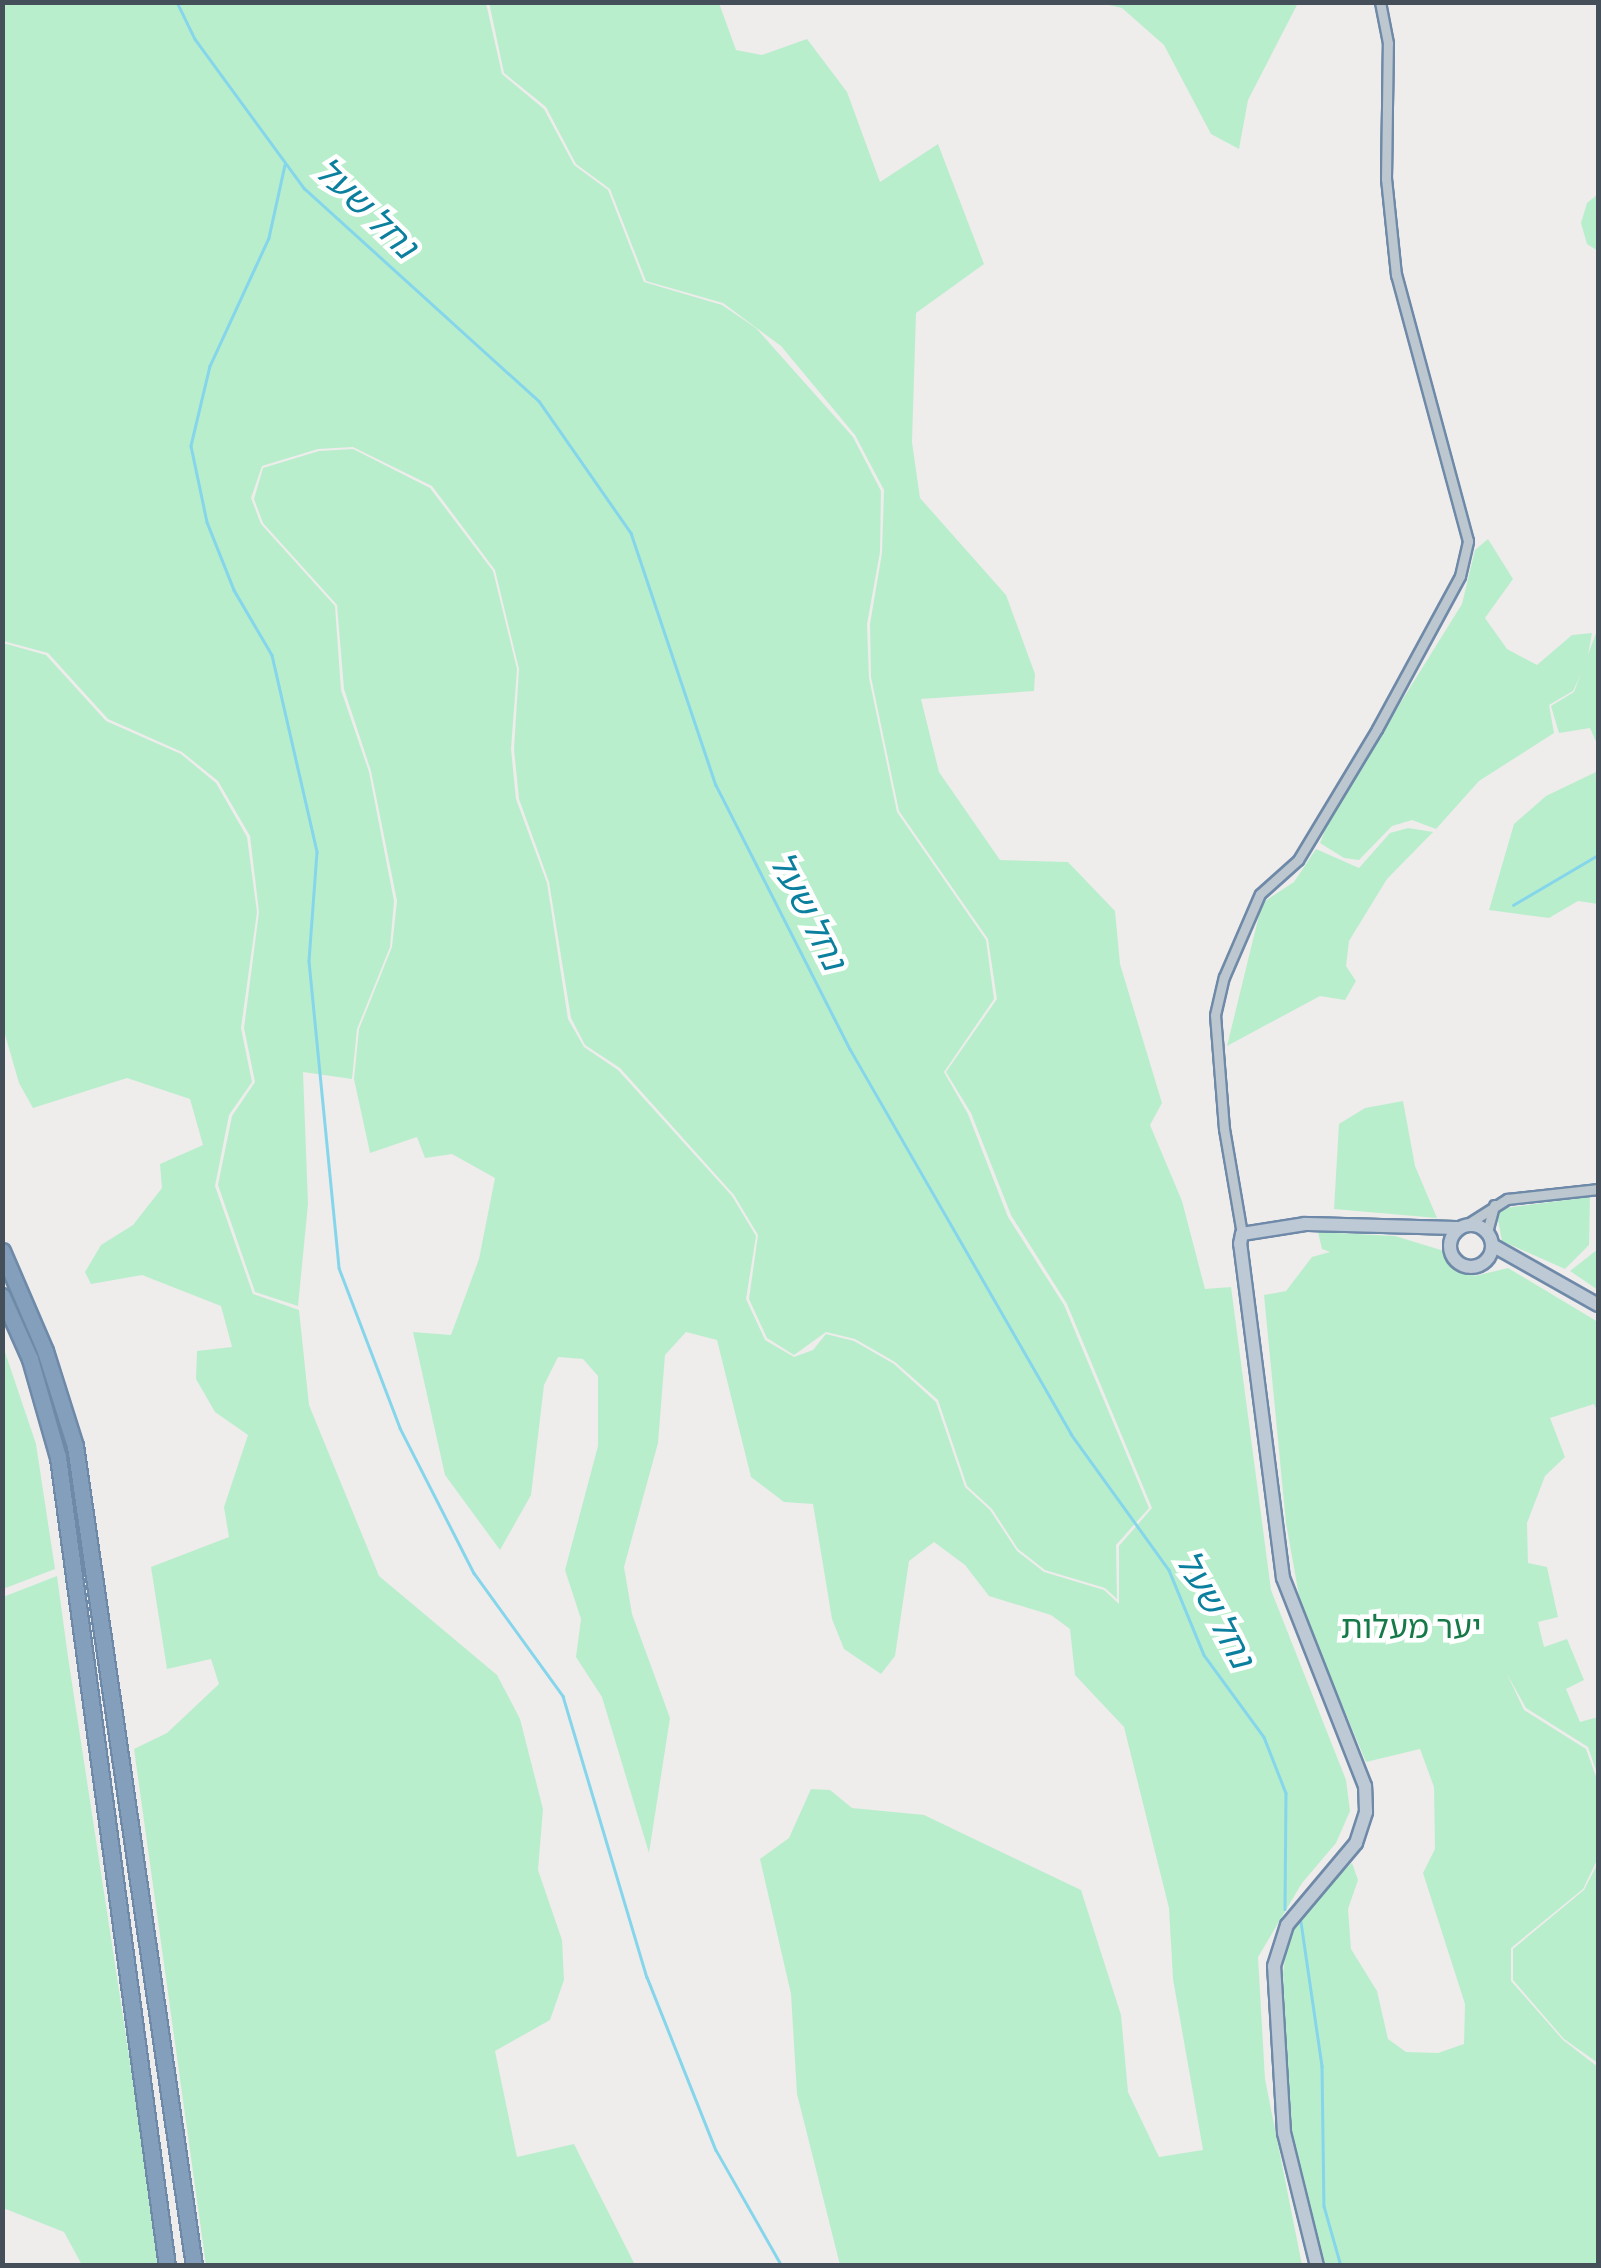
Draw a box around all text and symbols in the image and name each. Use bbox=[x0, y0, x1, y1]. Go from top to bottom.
water label: נחל שעל bbox=[306, 149, 426, 267]
water label: נחל שעל bbox=[761, 845, 855, 977]
water label: נחל שעל bbox=[1167, 1543, 1263, 1675]
park label: יער מעלות bbox=[1341, 1608, 1481, 1646]

